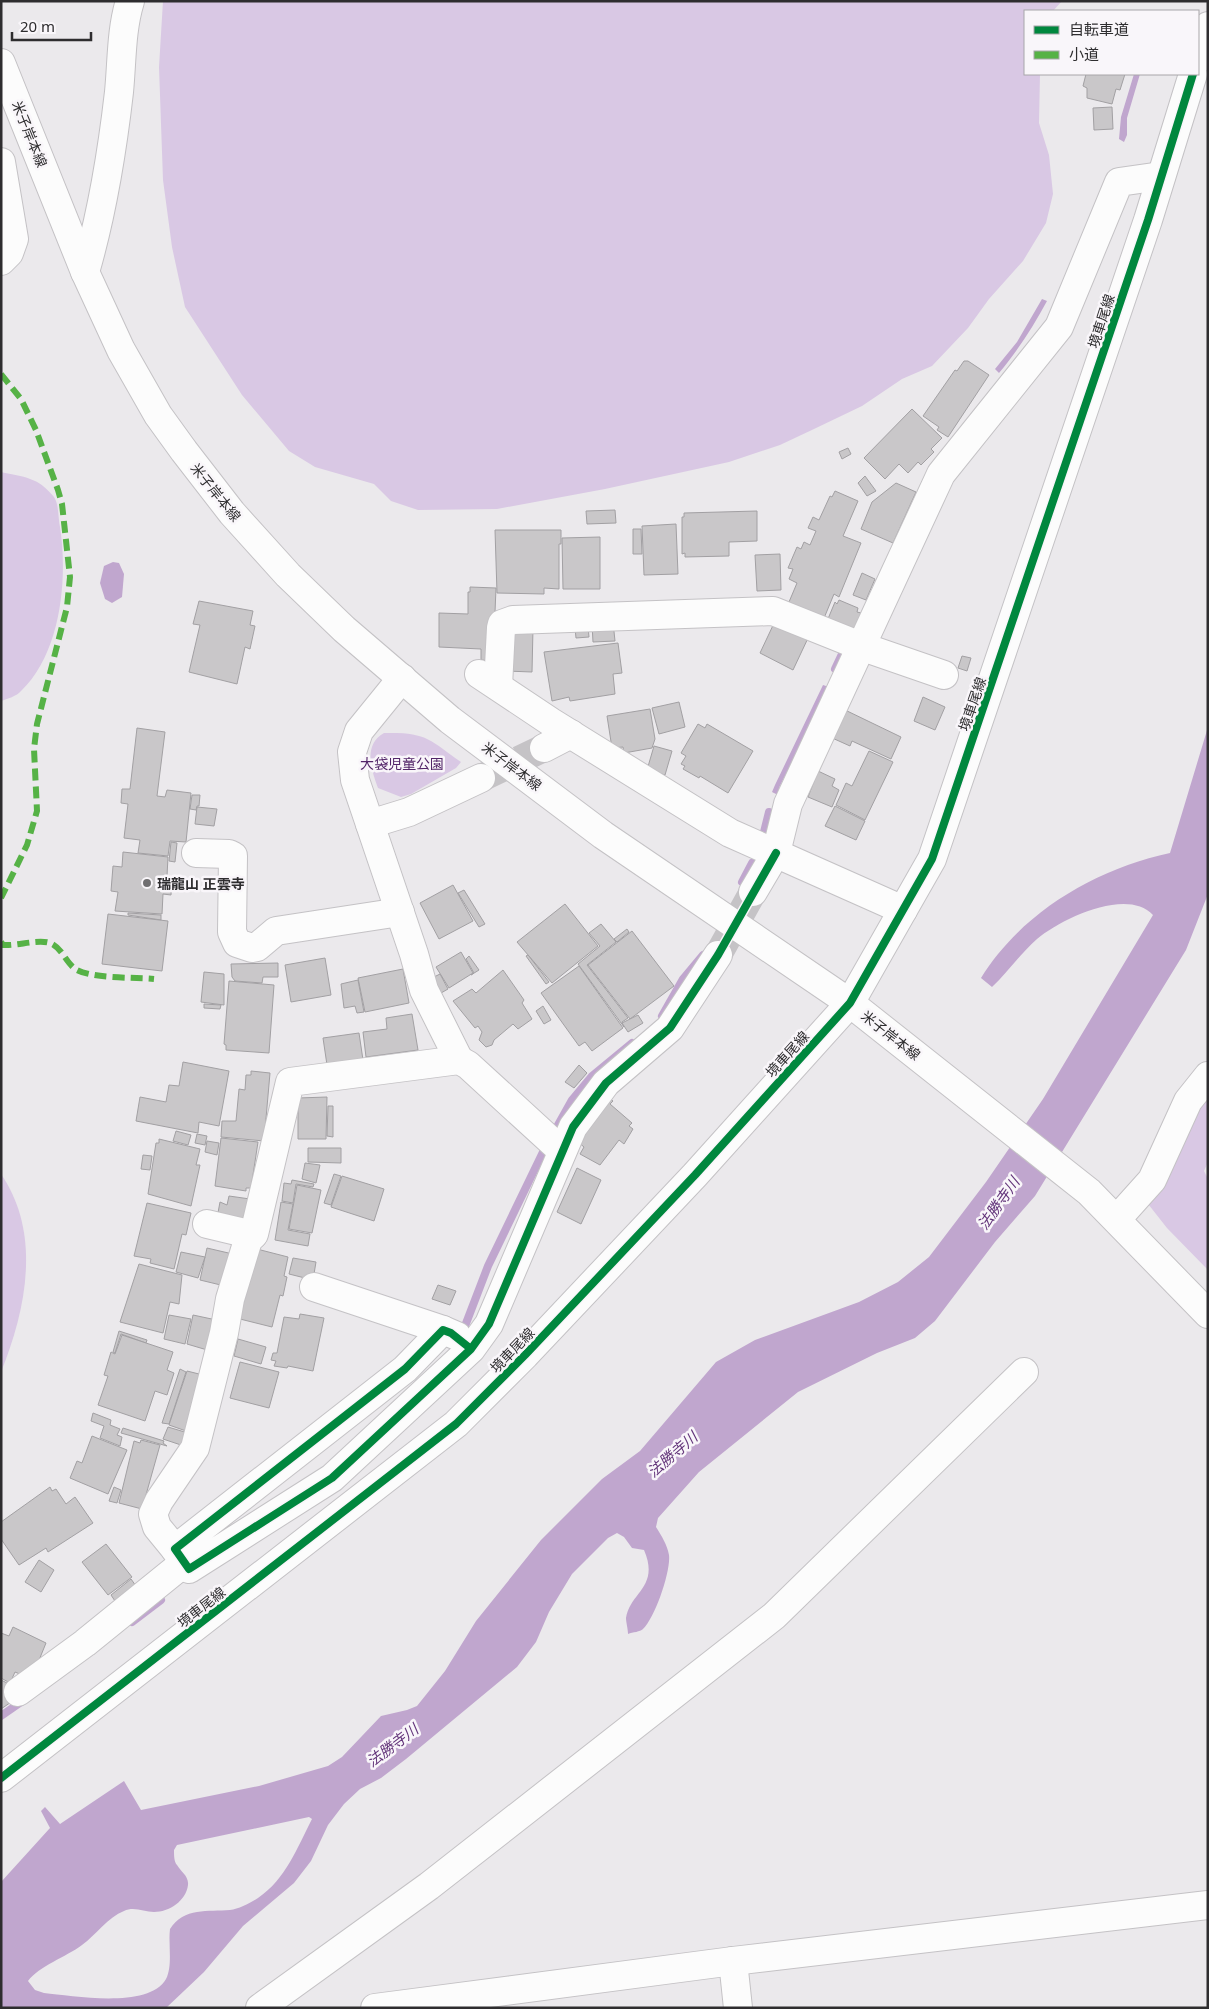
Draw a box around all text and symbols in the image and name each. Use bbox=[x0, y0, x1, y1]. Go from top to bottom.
scale bar bbox=[12, 10, 91, 42]
legend bbox=[1024, 10, 1199, 75]
text: 20 m bbox=[20, 16, 55, 36]
text: 自転車道 bbox=[1069, 19, 1129, 39]
text: 小道 bbox=[1069, 44, 1099, 64]
street label: 米子岸本線 bbox=[8, 98, 52, 170]
street label: 境車尾線 bbox=[1083, 291, 1119, 351]
street label: 米子岸本線 bbox=[187, 459, 245, 525]
street label: 境車尾線 bbox=[954, 674, 990, 734]
street label: 米子岸本線 bbox=[478, 737, 546, 795]
park label: 大袋児童公園 bbox=[360, 754, 444, 773]
place label: 瑞龍山 正雲寺 bbox=[157, 874, 245, 893]
marker: 瑞龍山 正雲寺 bbox=[141, 877, 153, 889]
street label: 米子岸本線 bbox=[858, 1006, 924, 1064]
street label: 境車尾線 bbox=[761, 1027, 813, 1081]
water label: 法勝寺川 bbox=[973, 1171, 1025, 1233]
street label: 境車尾線 bbox=[486, 1323, 538, 1377]
water label: 法勝寺川 bbox=[643, 1425, 703, 1481]
street label: 境車尾線 bbox=[173, 1582, 229, 1632]
water label: 法勝寺川 bbox=[362, 1718, 424, 1771]

